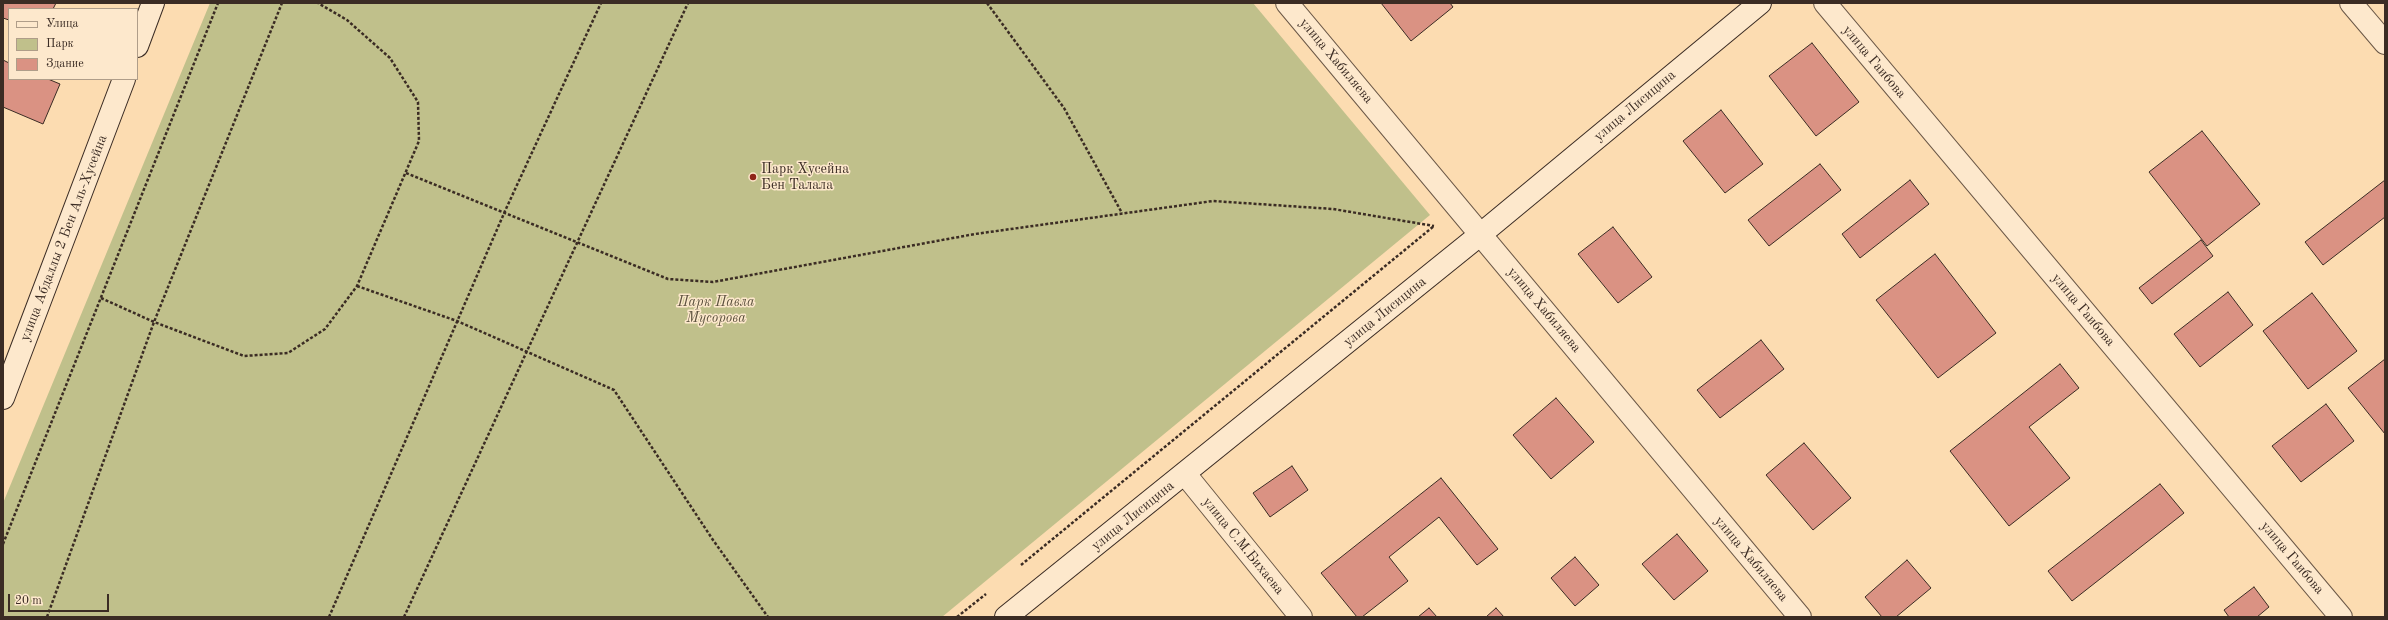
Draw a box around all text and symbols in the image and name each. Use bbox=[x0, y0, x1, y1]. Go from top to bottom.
legend bbox=[8, 8, 138, 80]
street label: улица Хабиляева bbox=[1295, 15, 1377, 107]
text: Улица bbox=[46, 18, 79, 30]
street label: улица Гаибова bbox=[1839, 22, 1909, 102]
text: Парк bbox=[46, 38, 74, 50]
text: Здание bbox=[46, 58, 84, 70]
street label: улица Лисицина bbox=[1591, 67, 1679, 145]
street label: улица Абдаллы 2 Бен Аль-Хусейна bbox=[17, 132, 111, 344]
place label: Парк Хусейна Бен Талала bbox=[761, 161, 849, 194]
marker: Парк Хусейна Бен Талала bbox=[748, 172, 758, 182]
street label: улица Хабиляева bbox=[1503, 264, 1585, 356]
street label: улица Гаибова bbox=[2048, 270, 2118, 350]
street label: улица Лисицина bbox=[1340, 274, 1430, 350]
park label: Парк Павла Мусорова bbox=[678, 294, 754, 326]
street label: улица Лисицина bbox=[1088, 478, 1178, 554]
street label: улица С.М.Бихаева bbox=[1199, 494, 1287, 598]
street label: улица Хабиляева bbox=[1710, 513, 1792, 605]
street label: улица Гаибова bbox=[2257, 518, 2327, 598]
scale bar bbox=[10, 586, 111, 612]
text: 20 m bbox=[15, 595, 42, 607]

